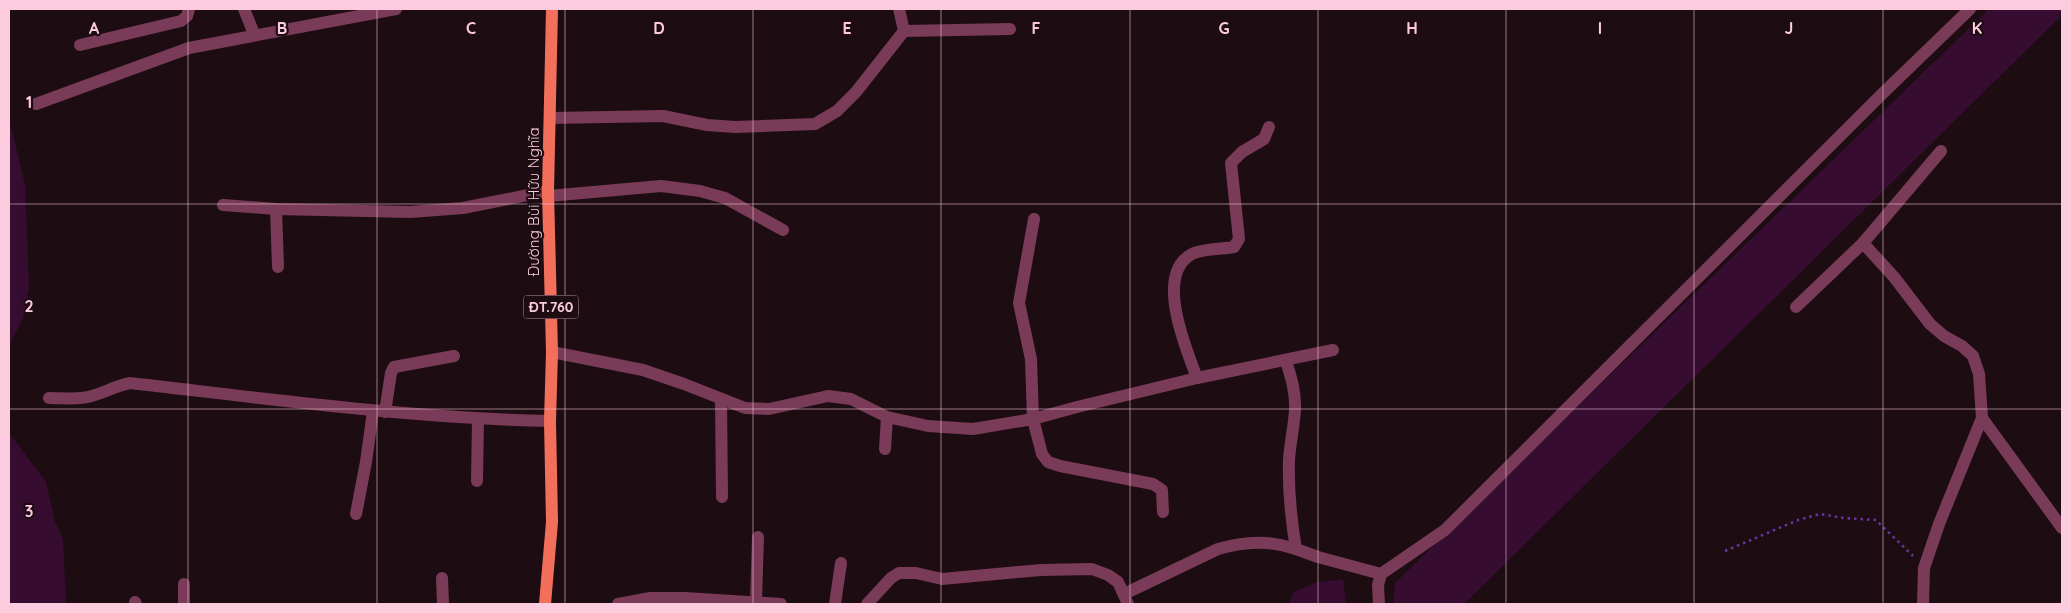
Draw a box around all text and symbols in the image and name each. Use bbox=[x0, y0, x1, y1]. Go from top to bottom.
text: A bbox=[89, 18, 100, 38]
text: B bbox=[277, 18, 287, 38]
text: C bbox=[466, 18, 476, 38]
text: D bbox=[653, 18, 665, 38]
text: E bbox=[842, 18, 852, 38]
text: F bbox=[1032, 18, 1041, 38]
text: G bbox=[1218, 18, 1230, 38]
text: H bbox=[1406, 18, 1418, 38]
text: I bbox=[1598, 18, 1602, 38]
text: J bbox=[1785, 18, 1793, 38]
text: K bbox=[1972, 18, 1982, 38]
text: 1 bbox=[26, 92, 32, 112]
street label: Đường Bùi Hữu Nghĩa bbox=[524, 127, 543, 277]
text: 2 bbox=[24, 296, 34, 316]
road number: ĐT.760 bbox=[524, 296, 578, 318]
text: 3 bbox=[25, 501, 33, 521]

